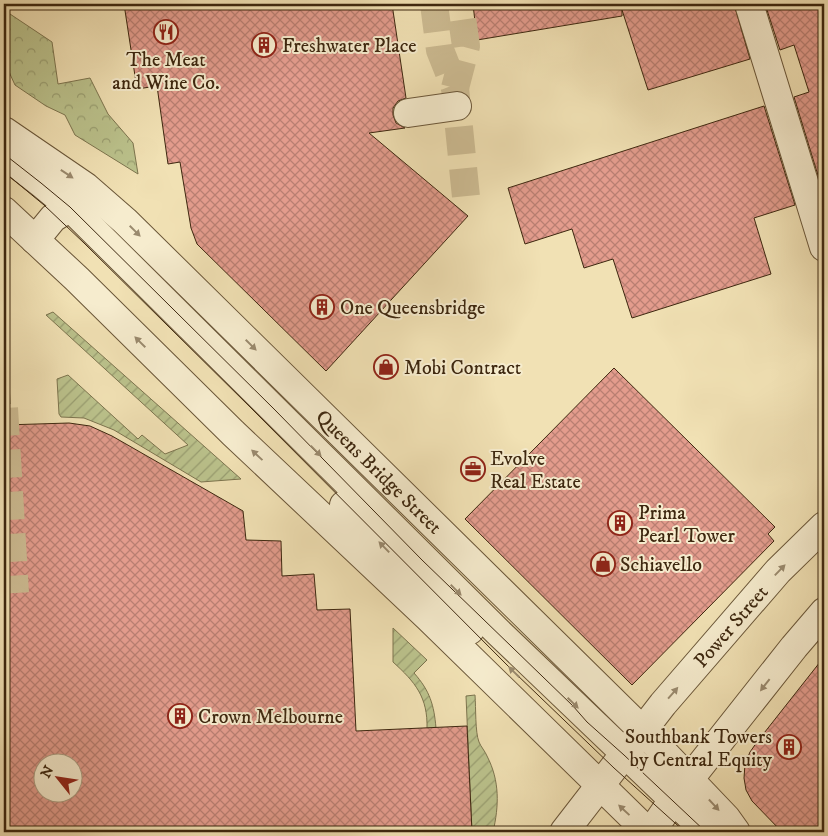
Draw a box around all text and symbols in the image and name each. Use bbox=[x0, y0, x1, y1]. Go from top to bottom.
restaurant icon: The Meat and Wine Co. bbox=[153, 19, 179, 45]
building icon: Freshwater Place bbox=[251, 32, 277, 58]
place label: Freshwater Place bbox=[282, 34, 417, 59]
place label: The Meat and Wine Co. bbox=[112, 48, 220, 96]
one-way arrow bbox=[61, 169, 74, 179]
one-way arrow bbox=[129, 224, 141, 236]
building icon: One Queensbridge bbox=[309, 294, 335, 320]
place label: One Queensbridge bbox=[340, 296, 485, 321]
one-way arrow bbox=[135, 336, 147, 348]
one-way arrow bbox=[244, 339, 256, 351]
shop icon: Mobi Contract bbox=[373, 354, 399, 380]
place label: Mobi Contract bbox=[404, 356, 521, 381]
street label: Queens Bridge Street bbox=[310, 405, 447, 540]
one-way arrow bbox=[310, 445, 322, 457]
place label: Evolve Real Estate bbox=[490, 447, 581, 495]
one-way arrow bbox=[251, 449, 263, 461]
office icon: Evolve Real Estate bbox=[460, 456, 486, 482]
place label: Prima Pearl Tower bbox=[638, 501, 736, 549]
building icon: Prima Pearl Tower bbox=[607, 510, 633, 536]
one-way arrow bbox=[379, 541, 391, 553]
shop icon: Schiavello bbox=[590, 551, 616, 577]
place label: Schiavello bbox=[620, 553, 702, 578]
one-way arrow bbox=[774, 564, 786, 576]
street label: Power Street bbox=[689, 581, 774, 673]
one-way arrow bbox=[450, 584, 462, 596]
one-way arrow bbox=[508, 666, 520, 678]
one-way arrow bbox=[759, 678, 770, 691]
one-way arrow bbox=[667, 687, 679, 699]
one-way arrow bbox=[566, 697, 578, 709]
building icon: Crown Melbourne bbox=[167, 703, 193, 729]
place label: Crown Melbourne bbox=[198, 705, 343, 730]
place label: Southbank Towers by Central Equity bbox=[625, 725, 772, 773]
building icon: Southbank Towers by Central Equity bbox=[776, 734, 802, 760]
north arrow bbox=[32, 754, 82, 804]
text: N bbox=[37, 762, 59, 781]
one-way arrow bbox=[708, 799, 720, 811]
one-way arrow bbox=[618, 804, 630, 816]

